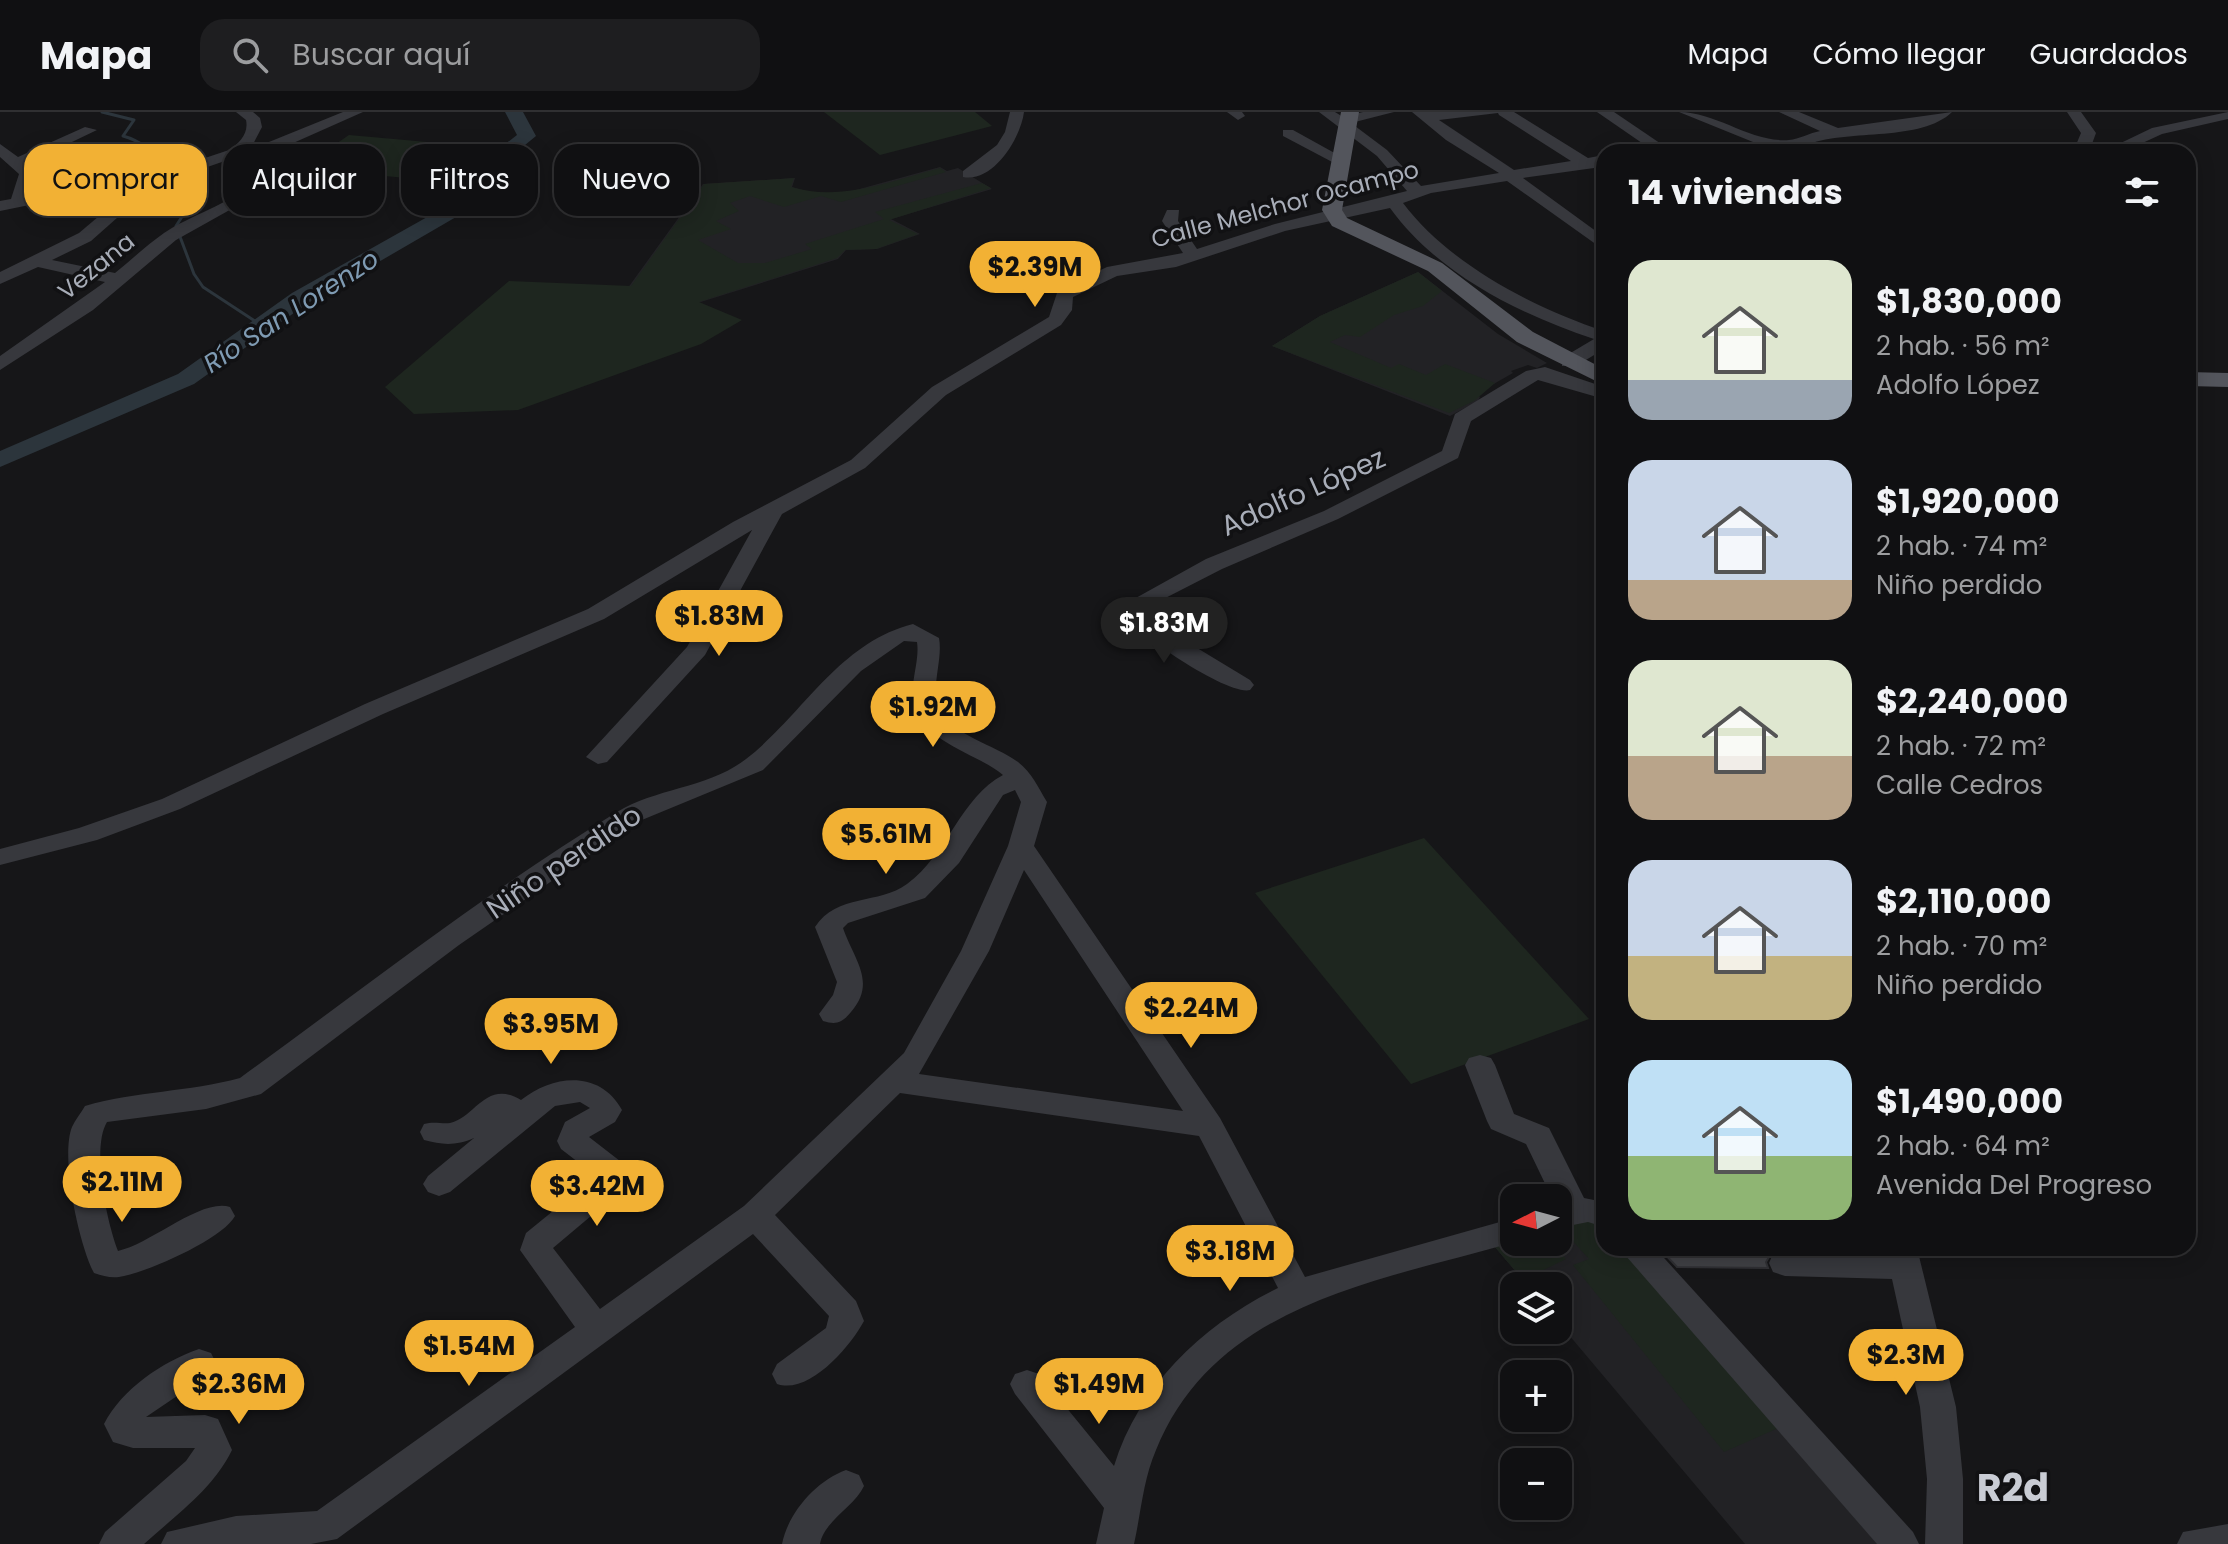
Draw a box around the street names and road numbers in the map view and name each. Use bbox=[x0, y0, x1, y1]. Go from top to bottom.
street label: Calle Melchor Ocampo bbox=[1147, 152, 1423, 256]
street label: Vezana bbox=[51, 225, 141, 307]
street label: Adolfo López bbox=[1215, 438, 1391, 546]
street label: Niño perdido bbox=[479, 796, 649, 928]

